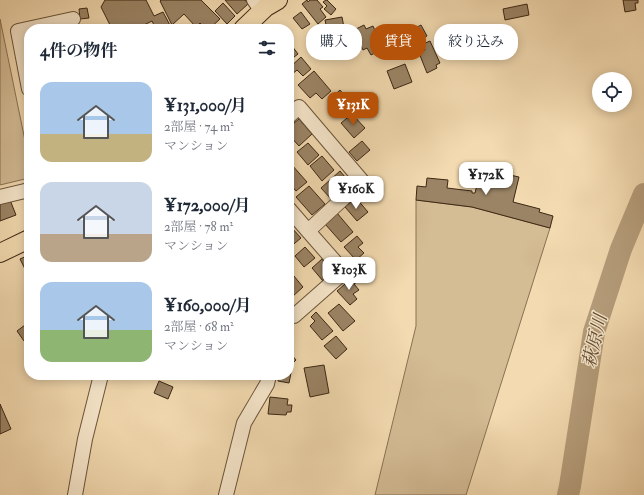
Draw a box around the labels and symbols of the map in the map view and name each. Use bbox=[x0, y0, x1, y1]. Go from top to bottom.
pin: ¥131K bbox=[325, 92, 381, 126]
pin: ¥172K bbox=[458, 162, 514, 196]
pin: ¥160K bbox=[328, 176, 384, 210]
pin: ¥103K bbox=[321, 257, 377, 291]
water label: 萩原川 bbox=[578, 310, 613, 370]

